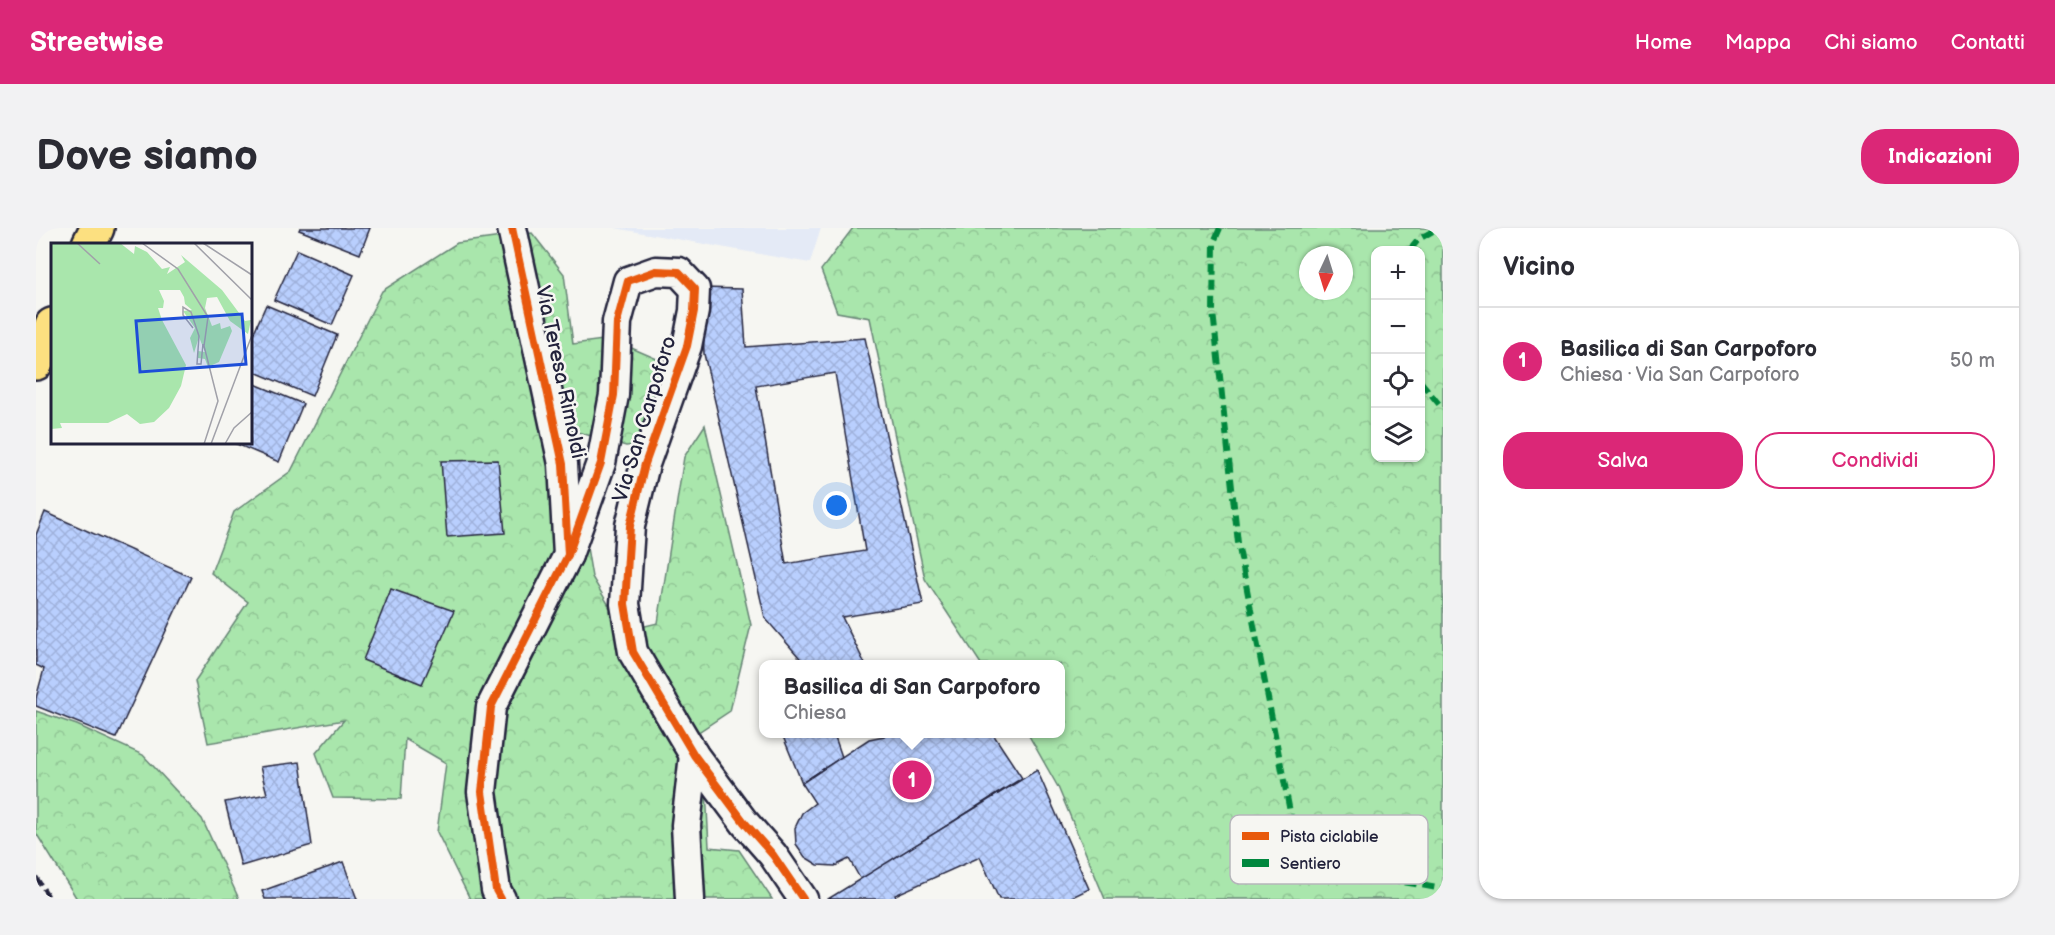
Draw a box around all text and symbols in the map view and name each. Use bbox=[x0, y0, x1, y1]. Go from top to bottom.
text: Streetwise bbox=[30, 26, 163, 59]
text: Home bbox=[1635, 30, 1692, 55]
text: Mappa bbox=[1725, 30, 1791, 55]
text: Chi siamo bbox=[1824, 30, 1918, 55]
text: Contatti bbox=[1951, 30, 2025, 55]
button: Indicazioni bbox=[1861, 129, 2019, 184]
text: Dove siamo bbox=[36, 131, 258, 182]
inset map bbox=[51, 243, 252, 444]
north arrow bbox=[1299, 246, 1353, 300]
map controls bbox=[1371, 246, 1425, 462]
button: + bbox=[1371, 246, 1425, 300]
text: Vicino bbox=[1503, 252, 1575, 283]
street label: Via Teresa Rimoldi bbox=[530, 283, 591, 461]
button: − bbox=[1371, 300, 1425, 354]
street label: Via San Carpoforo bbox=[607, 333, 682, 505]
text: Basilica di San Carpoforo bbox=[1560, 336, 1817, 363]
text: 1 bbox=[1518, 349, 1527, 373]
text: 50 m bbox=[1950, 349, 1995, 373]
button: locate bbox=[1371, 354, 1425, 408]
text: Chiesa · Via San Carpoforo bbox=[1560, 363, 1800, 387]
button: layers bbox=[1371, 408, 1425, 462]
button: Salva bbox=[1503, 432, 1743, 489]
button: Condividi bbox=[1755, 432, 1995, 489]
your location bbox=[822, 491, 851, 520]
popup bbox=[759, 660, 1065, 738]
text: Basilica di San Carpoforo bbox=[783, 674, 1041, 701]
text: Chiesa bbox=[783, 701, 847, 725]
pin: 1 bbox=[892, 758, 932, 802]
legend bbox=[1230, 815, 1428, 884]
text: Pista ciclabile bbox=[1280, 828, 1379, 847]
text: Sentiero bbox=[1280, 855, 1341, 874]

